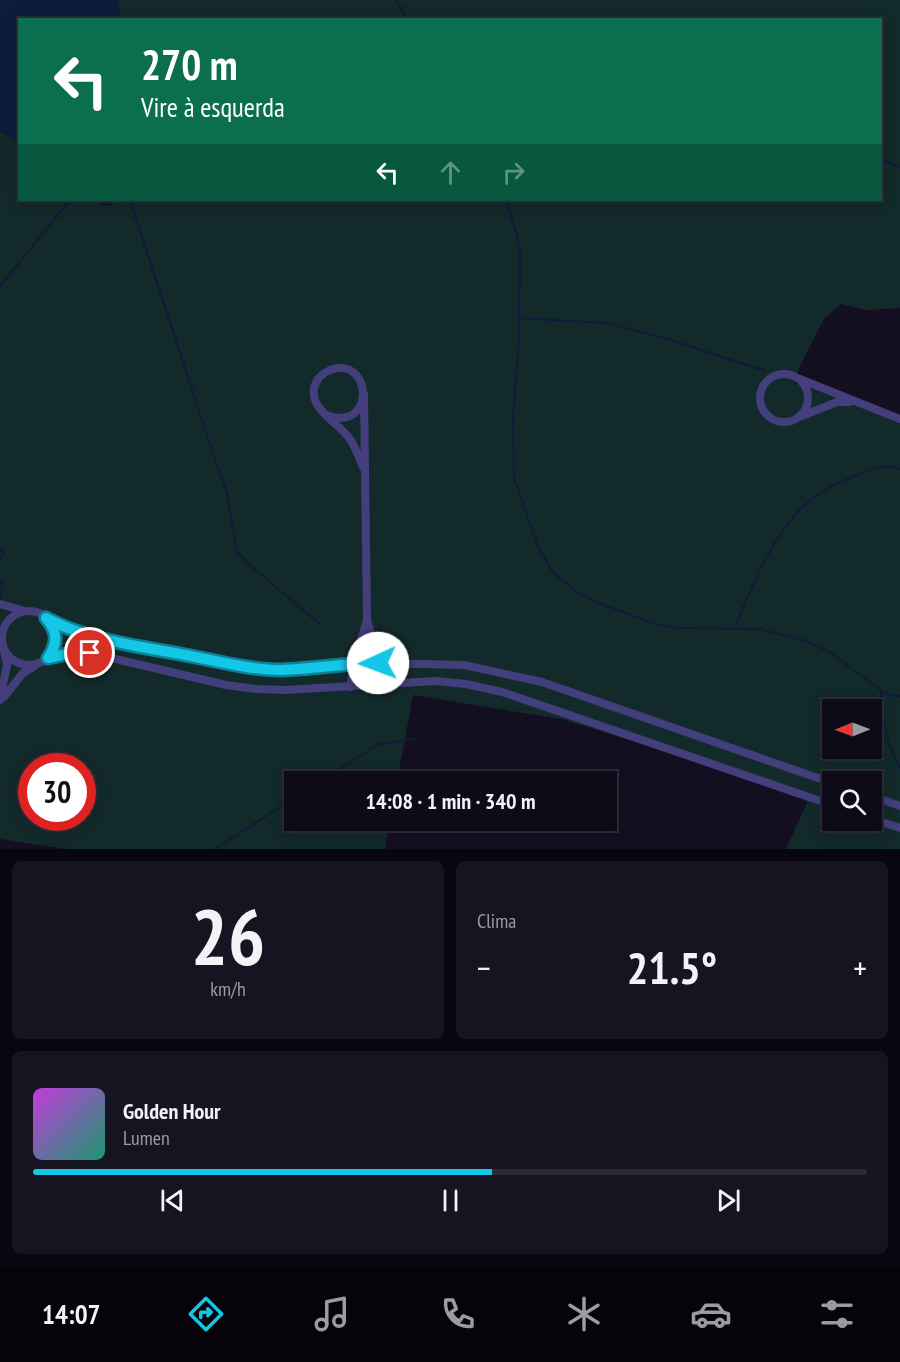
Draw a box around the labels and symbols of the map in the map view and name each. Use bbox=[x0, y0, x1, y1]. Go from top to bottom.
pin bbox=[64, 627, 115, 678]
position arrow bbox=[346, 631, 410, 695]
north arrow bbox=[822, 699, 882, 759]
speed limit sign: 30 bbox=[18, 753, 96, 831]

